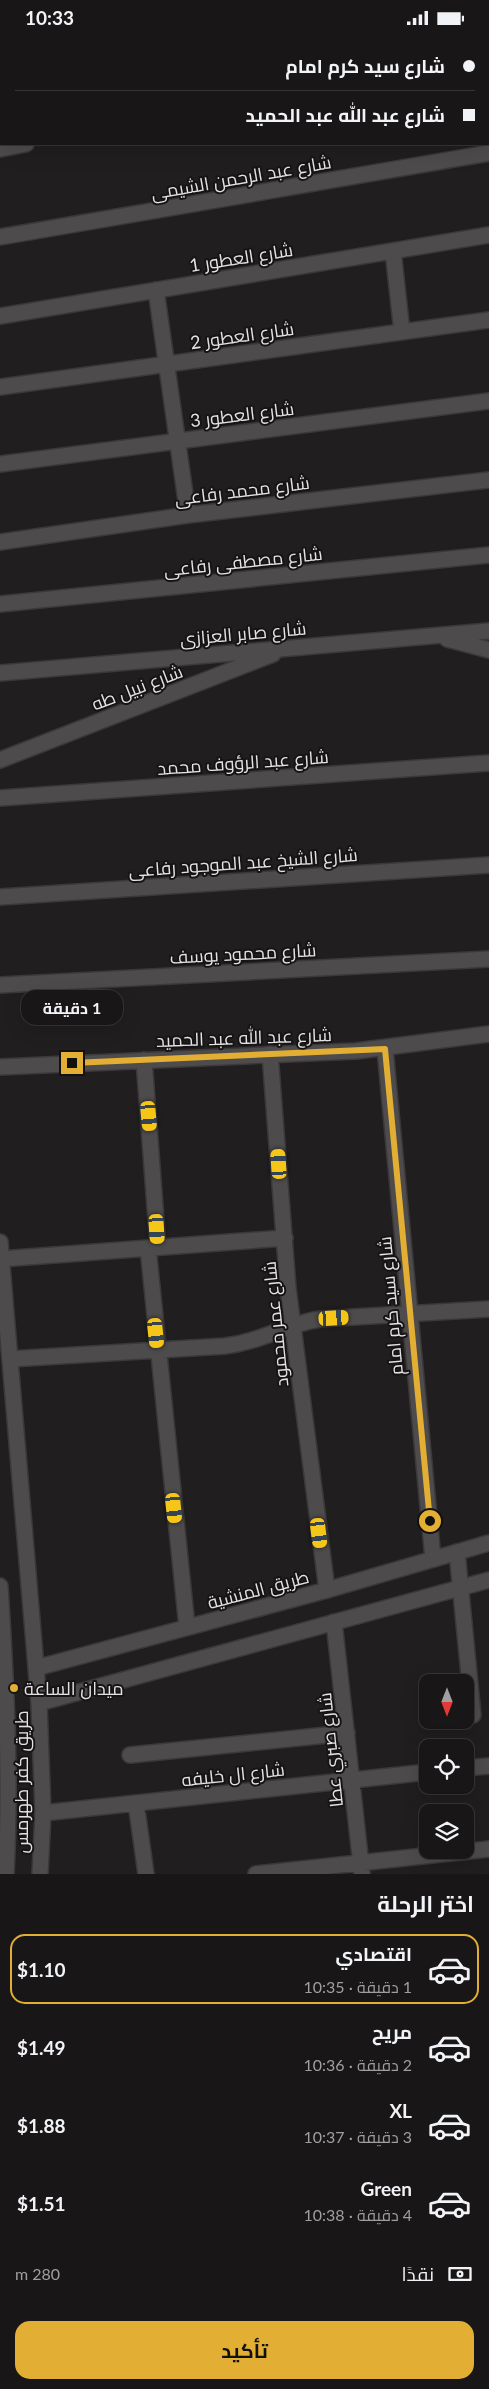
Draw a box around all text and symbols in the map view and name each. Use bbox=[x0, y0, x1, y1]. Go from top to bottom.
text: 10:33 bbox=[25, 6, 74, 29]
text: شارع سيد كرم امام bbox=[285, 54, 445, 77]
text: شارع عبد الله عبد الحميد bbox=[246, 103, 445, 126]
street label: شارع عبد الرحمن الشيمى bbox=[149, 150, 333, 206]
street label: شارع العطور 1 bbox=[188, 238, 295, 278]
street label: شارع العطور 2 bbox=[189, 317, 296, 355]
street label: شارع العطور 3 bbox=[189, 397, 295, 433]
street label: شارع محمد رفاعى bbox=[173, 471, 311, 511]
street label: شارع مصطفى رفاعى bbox=[163, 542, 324, 582]
street label: شارع صابر العزازى bbox=[179, 617, 307, 651]
street label: شارع نبيل طه bbox=[88, 660, 186, 716]
street label: شارع عبد الرؤوف محمد bbox=[157, 745, 330, 781]
street label: شارع الشيخ عبد الموجود رفاعى bbox=[128, 843, 358, 883]
street label: شارع محمود يوسف bbox=[169, 938, 317, 970]
callout: 1 دقيقة bbox=[21, 991, 123, 1025]
text: 1 دقيقة bbox=[43, 998, 101, 1017]
street label: شارع عبد الله عبد الحميد bbox=[156, 1023, 332, 1053]
route end bbox=[61, 1052, 83, 1074]
car bbox=[140, 1100, 157, 1132]
car bbox=[270, 1149, 287, 1179]
car bbox=[148, 1214, 165, 1244]
street label: شارع سيد كرم امام bbox=[373, 1235, 409, 1376]
street label: شارع عمر محمود bbox=[257, 1260, 295, 1388]
car bbox=[318, 1310, 349, 1326]
car bbox=[146, 1317, 165, 1349]
car bbox=[164, 1492, 183, 1524]
route start bbox=[419, 1510, 441, 1532]
car bbox=[309, 1517, 328, 1549]
street label: طريق المنشية bbox=[205, 1565, 312, 1615]
north arrow bbox=[419, 1674, 474, 1729]
map controls bbox=[419, 1674, 474, 1859]
place label: ميدان الساعة bbox=[24, 1677, 124, 1700]
marker: ميدان الساعة bbox=[8, 1682, 20, 1694]
street label: شارع صبري عطا bbox=[313, 1691, 351, 1808]
street label: طريق كفر طهرمس bbox=[10, 1710, 34, 1854]
button: locate bbox=[419, 1739, 474, 1794]
street label: شارع ال خليفه bbox=[180, 1758, 286, 1792]
button: layers bbox=[419, 1804, 474, 1859]
text: اختر الرحلة bbox=[377, 1890, 474, 1917]
text: اقتصادي bbox=[336, 1942, 412, 1965]
icon: car bbox=[427, 1947, 472, 1992]
text: $1.10 bbox=[17, 1958, 66, 1981]
text: 1 دقيقة · 10:35 bbox=[304, 1977, 412, 1996]
text: مريح bbox=[372, 2020, 412, 2043]
icon: car bbox=[427, 2025, 472, 2070]
text: $1.49 bbox=[17, 2036, 66, 2059]
text: 2 دقيقة · 10:36 bbox=[304, 2055, 412, 2074]
text: XL bbox=[389, 2099, 412, 2122]
icon: car bbox=[427, 2103, 472, 2148]
text: $1.88 bbox=[17, 2114, 66, 2137]
text: 3 دقيقة · 10:37 bbox=[304, 2127, 412, 2146]
text: Green bbox=[361, 2177, 412, 2200]
icon: car bbox=[427, 2181, 472, 2226]
text: $1.51 bbox=[17, 2192, 66, 2215]
text: 4 دقيقة · 10:38 bbox=[304, 2205, 412, 2224]
icon: cash bbox=[446, 2260, 474, 2288]
text: نقدًا bbox=[402, 2262, 434, 2285]
text: 280 m bbox=[15, 2264, 60, 2283]
button: تأكيد bbox=[15, 2321, 474, 2379]

